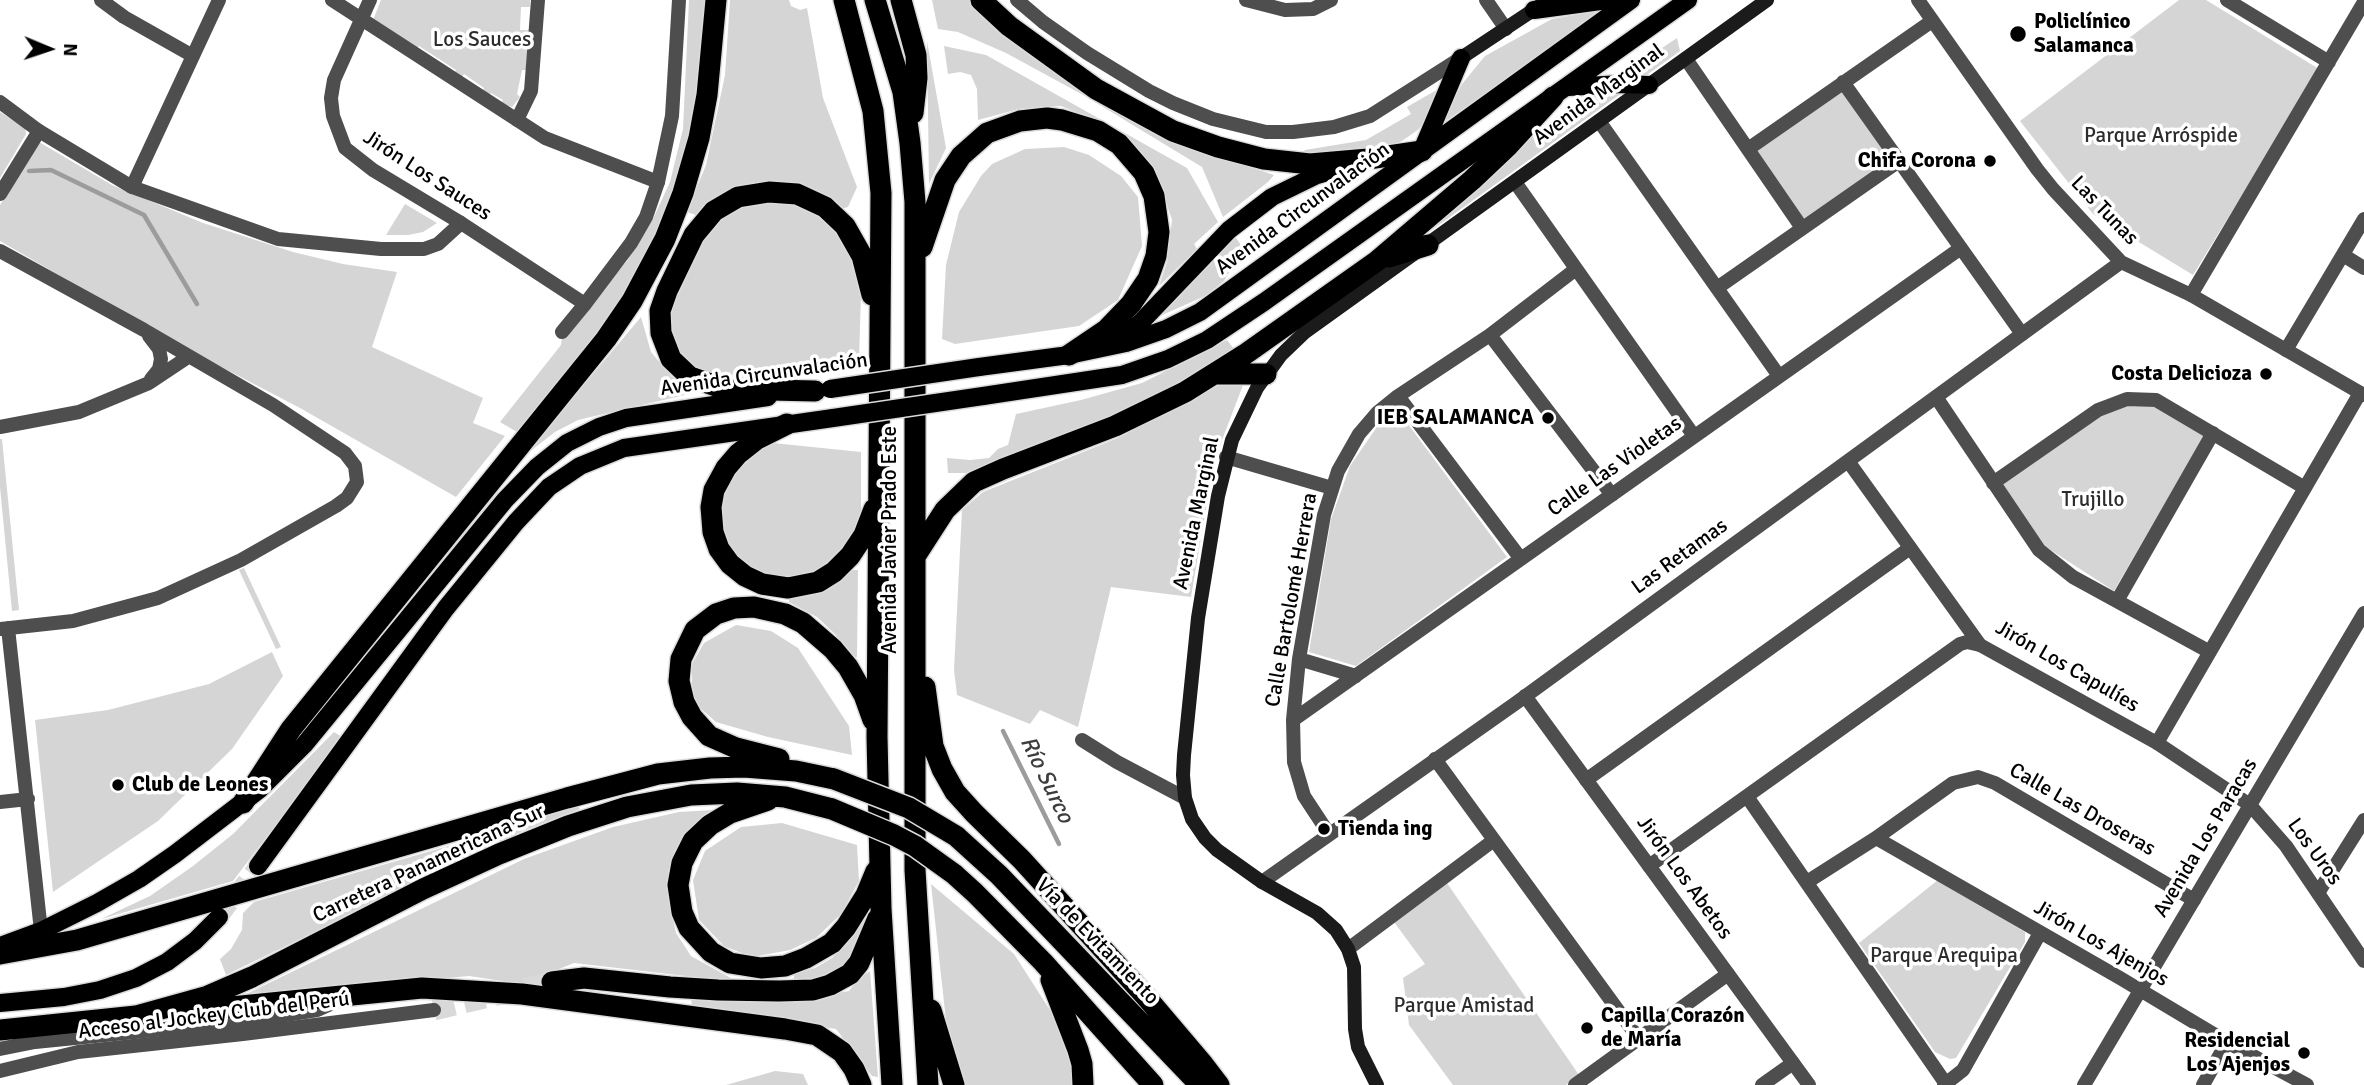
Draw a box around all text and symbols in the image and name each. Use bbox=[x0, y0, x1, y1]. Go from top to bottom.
place label: Policlínico Salamanca bbox=[2034, 9, 2134, 59]
north arrow bbox=[14, 14, 84, 84]
marker: Policlínico Salamanca bbox=[2008, 24, 2028, 44]
park label: Los Sauces bbox=[433, 27, 531, 53]
street label: Avenida Marginal bbox=[1529, 39, 1669, 151]
text: N bbox=[58, 43, 82, 57]
park label: Parque Arróspide bbox=[2084, 123, 2238, 149]
street label: Jirón Los Sauces bbox=[358, 125, 496, 227]
street label: Avenida Circunvalación bbox=[1211, 137, 1395, 281]
place label: Chifa Corona bbox=[1858, 148, 1976, 174]
marker: Chifa Corona bbox=[1982, 153, 1998, 169]
street label: Las Tunas bbox=[2065, 171, 2143, 251]
street label: Avenida Circunvalación bbox=[659, 348, 869, 402]
place label: Costa Delicioza bbox=[2111, 361, 2252, 387]
marker: Costa Delicioza bbox=[2258, 366, 2274, 382]
place label: IEB SALAMANCA bbox=[1377, 405, 1534, 431]
marker: IEB SALAMANCA bbox=[1540, 410, 1556, 426]
street label: Calle Las Violetas bbox=[1543, 411, 1687, 523]
street label: Avenida Javier Prado Este bbox=[877, 426, 903, 654]
street label: Avenida Marginal bbox=[1168, 434, 1226, 592]
park label: Trujillo bbox=[2062, 487, 2124, 513]
street label: Calle Bartolomé Herrera bbox=[1261, 491, 1323, 709]
street label: Las Retamas bbox=[1627, 514, 1733, 600]
street label: Jirón Los Capulíes bbox=[1991, 616, 2143, 718]
water label: Río Surco bbox=[1013, 732, 1079, 828]
street label: Avenida Los Paracas bbox=[2149, 754, 2263, 922]
street label: Calle Las Droseras bbox=[2005, 758, 2159, 862]
place label: Club de Leones bbox=[132, 772, 268, 798]
marker: Club de Leones bbox=[110, 777, 126, 793]
street label: Carretera Panamericana Sur bbox=[309, 799, 549, 929]
street label: Jirón Los Abetos bbox=[1631, 811, 1737, 945]
street label: Los Uros bbox=[2281, 814, 2347, 890]
place label: Tienda ing bbox=[1338, 816, 1433, 842]
marker: Tienda ing bbox=[1316, 821, 1332, 837]
street label: Vía de Evitamiento bbox=[1030, 873, 1164, 1011]
street label: Jirón Los Ajenjos bbox=[2029, 895, 2173, 993]
park label: Parque Arequipa bbox=[1870, 943, 2018, 969]
street label: Acceso al Jockey Club del Perú bbox=[77, 987, 351, 1045]
park label: Parque Amistad bbox=[1394, 993, 1534, 1019]
place label: Capilla Corazón de María bbox=[1601, 1003, 1745, 1053]
marker: Capilla Corazón de María bbox=[1579, 1020, 1595, 1036]
place label: Residencial Los Ajenjos bbox=[2184, 1028, 2290, 1078]
marker: Residencial Los Ajenjos bbox=[2296, 1045, 2312, 1061]

